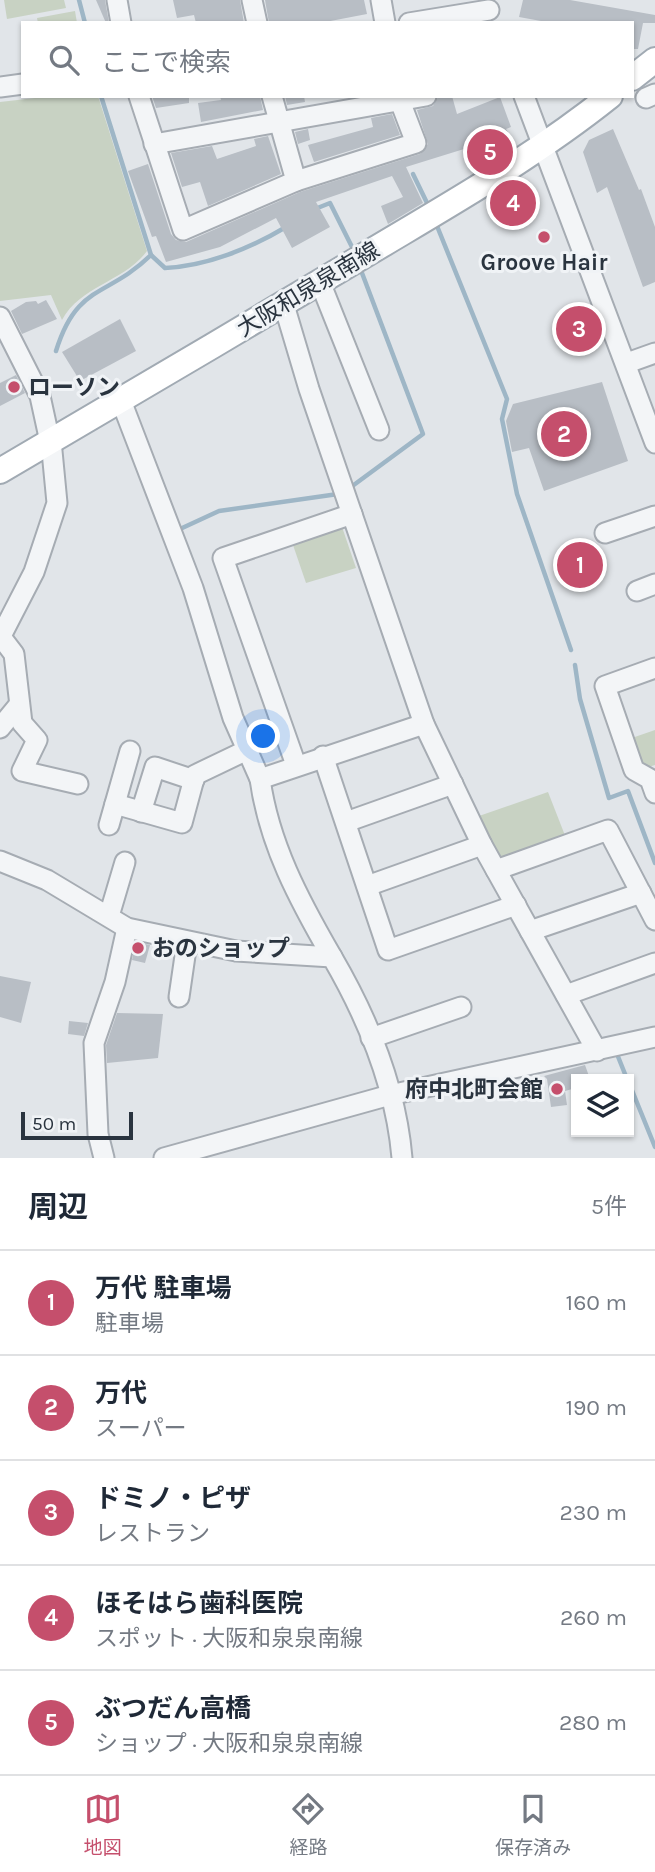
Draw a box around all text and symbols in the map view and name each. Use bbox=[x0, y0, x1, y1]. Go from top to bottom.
search box bbox=[21, 21, 634, 98]
icon: search bbox=[45, 41, 83, 79]
text: ここで検索 bbox=[101, 47, 231, 78]
pin: 5 bbox=[467, 126, 513, 178]
pin: 4 bbox=[490, 177, 536, 229]
marker: Groove Hair bbox=[536, 229, 552, 245]
street label: 大阪和泉泉南線 bbox=[232, 236, 384, 342]
place label: Groove Hair bbox=[481, 249, 607, 276]
pin: 3 bbox=[556, 303, 602, 355]
place label: ローソン bbox=[28, 374, 120, 401]
marker: ローソン bbox=[6, 379, 22, 395]
pin: 2 bbox=[541, 408, 587, 460]
pin: 1 bbox=[557, 539, 603, 591]
your location bbox=[246, 719, 280, 753]
place label: おのショップ bbox=[152, 935, 290, 962]
marker: おのショップ bbox=[130, 940, 146, 956]
map controls bbox=[571, 1074, 634, 1137]
button: layers bbox=[571, 1074, 634, 1137]
place label: 府中北町会館 bbox=[405, 1076, 543, 1103]
marker: 府中北町会館 bbox=[549, 1081, 565, 1097]
scale bar bbox=[21, 1109, 133, 1141]
text: 50 m bbox=[32, 1113, 76, 1135]
text: 周辺 bbox=[28, 1189, 88, 1225]
text: 5件 bbox=[591, 1193, 627, 1220]
text: 万代 駐車場 bbox=[95, 1273, 232, 1304]
text: 1 bbox=[47, 1289, 55, 1316]
text: 160 m bbox=[566, 1289, 627, 1316]
text: 駐車場 bbox=[95, 1310, 164, 1337]
text: 万代 bbox=[95, 1378, 147, 1409]
text: 2 bbox=[44, 1394, 58, 1421]
text: 190 m bbox=[565, 1394, 627, 1421]
text: スーパー bbox=[95, 1415, 187, 1442]
text: ドミノ・ピザ bbox=[95, 1483, 251, 1514]
text: 3 bbox=[44, 1499, 58, 1526]
text: 230 m bbox=[559, 1499, 627, 1526]
text: レストラン bbox=[95, 1520, 210, 1547]
text: ほそはら歯科医院 bbox=[95, 1588, 303, 1619]
text: 4 bbox=[44, 1604, 58, 1631]
text: 260 m bbox=[560, 1604, 627, 1631]
text: スポット · 大阪和泉泉南線 bbox=[95, 1625, 363, 1652]
text: ぶつだん高橋 bbox=[95, 1693, 251, 1724]
text: 5 bbox=[44, 1709, 58, 1736]
text: 280 m bbox=[559, 1709, 627, 1736]
text: ショップ · 大阪和泉泉南線 bbox=[95, 1730, 363, 1757]
tab: 地図 bbox=[84, 1790, 122, 1859]
tab: 経路 bbox=[289, 1790, 327, 1859]
tab: 保存済み bbox=[495, 1790, 571, 1859]

